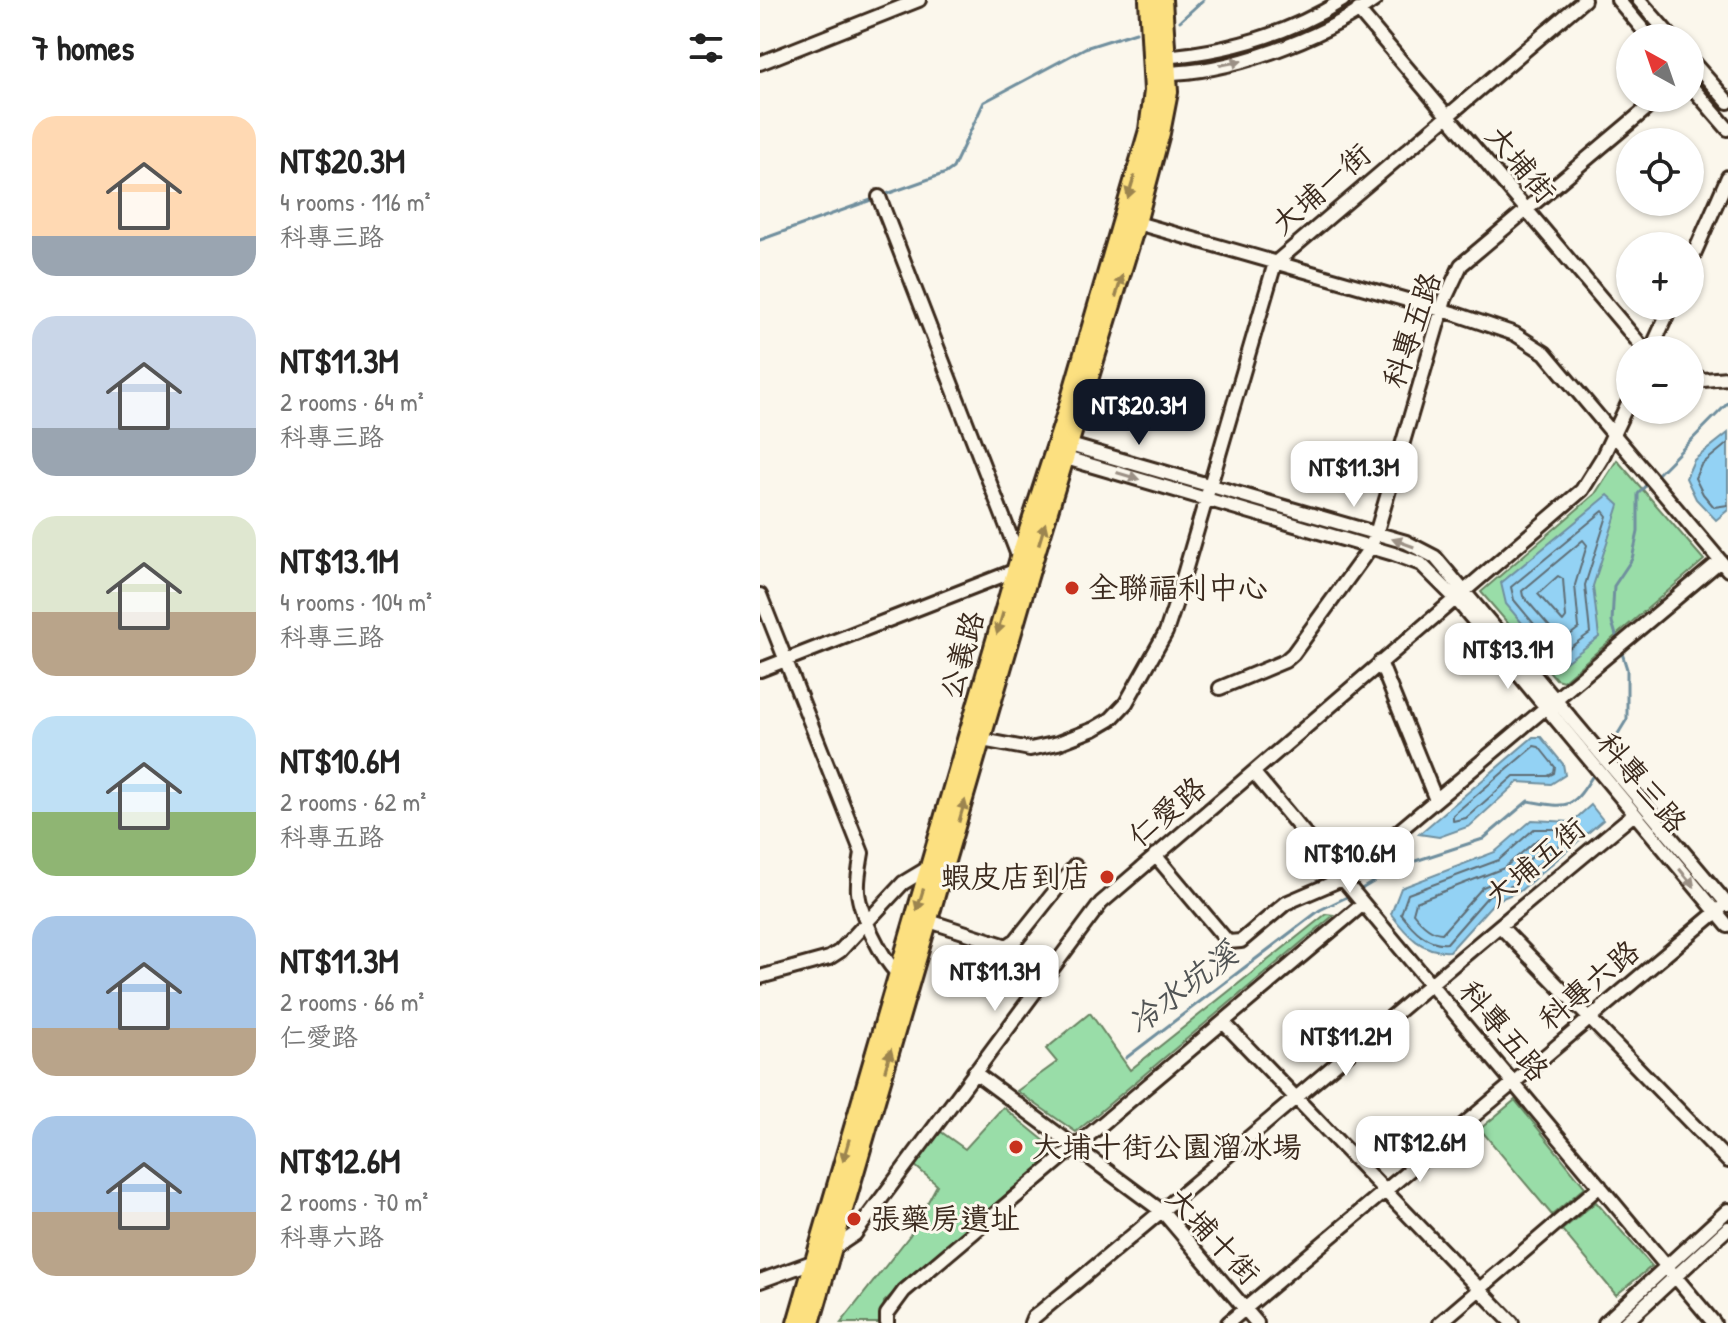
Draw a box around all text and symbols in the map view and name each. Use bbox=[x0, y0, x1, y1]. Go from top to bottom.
north arrow bbox=[1616, 24, 1704, 112]
map controls bbox=[1616, 24, 1704, 424]
text: 7 homes bbox=[32, 25, 134, 71]
icon: filters bbox=[684, 26, 728, 70]
one-way arrow bbox=[1218, 56, 1243, 69]
street label: 大埔街 bbox=[1478, 116, 1566, 211]
button: locate bbox=[1616, 128, 1704, 216]
street label: 大埔一街 bbox=[1262, 134, 1379, 243]
text: NT$20.3M bbox=[280, 138, 405, 184]
icon: home bbox=[96, 148, 192, 244]
one-way arrow bbox=[1124, 175, 1137, 199]
text: 4 rooms · 116 m² bbox=[280, 184, 430, 219]
text: 科專三路 bbox=[280, 219, 384, 254]
button: + bbox=[1616, 232, 1704, 320]
street label: 科專五路 bbox=[1373, 266, 1449, 393]
one-way arrow bbox=[1113, 273, 1126, 297]
button: − bbox=[1616, 336, 1704, 424]
text: NT$11.3M bbox=[280, 338, 399, 384]
icon: home bbox=[96, 348, 192, 444]
pin: NT$20.3M bbox=[1056, 379, 1222, 447]
text: 2 rooms · 64 m² bbox=[280, 384, 424, 419]
text: NT$20.3M bbox=[1091, 387, 1187, 422]
text: 科專三路 bbox=[280, 419, 384, 454]
pin: NT$11.3M bbox=[1271, 441, 1437, 509]
text: NT$11.3M bbox=[1309, 449, 1399, 484]
one-way arrow bbox=[1117, 470, 1141, 483]
one-way arrow bbox=[1036, 522, 1049, 546]
one-way arrow bbox=[1391, 536, 1415, 548]
text: NT$13.1M bbox=[280, 538, 399, 584]
icon: home bbox=[96, 548, 192, 644]
place label: 全聯福利中心 bbox=[1088, 567, 1268, 607]
marker: 全聯福利中心 bbox=[1063, 579, 1081, 597]
text: 4 rooms · 104 m² bbox=[280, 584, 432, 619]
street label: 公義路 bbox=[929, 606, 993, 703]
one-way arrow bbox=[993, 612, 1006, 636]
text: 科專三路 bbox=[280, 619, 384, 654]
pin: NT$13.1M bbox=[1425, 623, 1591, 691]
text: NT$13.1M bbox=[1463, 631, 1553, 666]
street label: 科專三路 bbox=[1589, 724, 1697, 841]
text: NT$10.6M bbox=[280, 738, 400, 784]
icon: home bbox=[96, 748, 192, 844]
street label: 仁愛路 bbox=[1119, 767, 1214, 855]
text: 2 rooms · 62 m² bbox=[280, 784, 426, 819]
one-way arrow bbox=[956, 798, 968, 823]
street label: 大埔五街 bbox=[1476, 807, 1593, 915]
text: 科專五路 bbox=[280, 819, 384, 854]
pin: NT$10.6M bbox=[1267, 827, 1433, 895]
text: NT$10.6M bbox=[1304, 835, 1396, 870]
place label: 蝦皮店到店 bbox=[941, 856, 1091, 896]
marker: 蝦皮店到店 bbox=[1098, 868, 1116, 886]
one-way arrow bbox=[1679, 868, 1695, 888]
one-way arrow bbox=[913, 888, 925, 912]
street label: 科專六路 bbox=[1530, 930, 1647, 1038]
water label: 冷水坑溪 bbox=[1118, 931, 1247, 1043]
text: NT$11.3M bbox=[280, 938, 399, 984]
pin: NT$11.3M bbox=[912, 945, 1078, 1013]
icon: home bbox=[96, 948, 192, 1044]
text: NT$11.3M bbox=[950, 953, 1040, 988]
street label: 科專五路 bbox=[1451, 972, 1559, 1089]
text: 2 rooms · 66 m² bbox=[280, 984, 424, 1019]
pin: NT$11.2M bbox=[1263, 1010, 1429, 1078]
text: NT$11.2M bbox=[1300, 1018, 1392, 1053]
text: 仁愛路 bbox=[280, 1019, 358, 1054]
one-way arrow bbox=[882, 1048, 895, 1072]
pin: NT$12.6M bbox=[1337, 1116, 1503, 1184]
text: NT$12.6M bbox=[1374, 1124, 1466, 1159]
place label: 大埔十街公園溜冰場 bbox=[1032, 1126, 1302, 1166]
one-way arrow bbox=[840, 1137, 852, 1162]
text: NT$12.6M bbox=[280, 1138, 401, 1184]
marker: 大埔十街公園溜冰場 bbox=[1007, 1138, 1025, 1156]
icon: home bbox=[96, 1148, 192, 1244]
street label: 大埔十街 bbox=[1158, 1178, 1269, 1293]
text: 2 rooms · 70 m² bbox=[280, 1184, 428, 1219]
place label: 張藥房遺址 bbox=[870, 1198, 1020, 1238]
marker: 張藥房遺址 bbox=[845, 1210, 863, 1228]
text: 科專六路 bbox=[280, 1219, 384, 1254]

